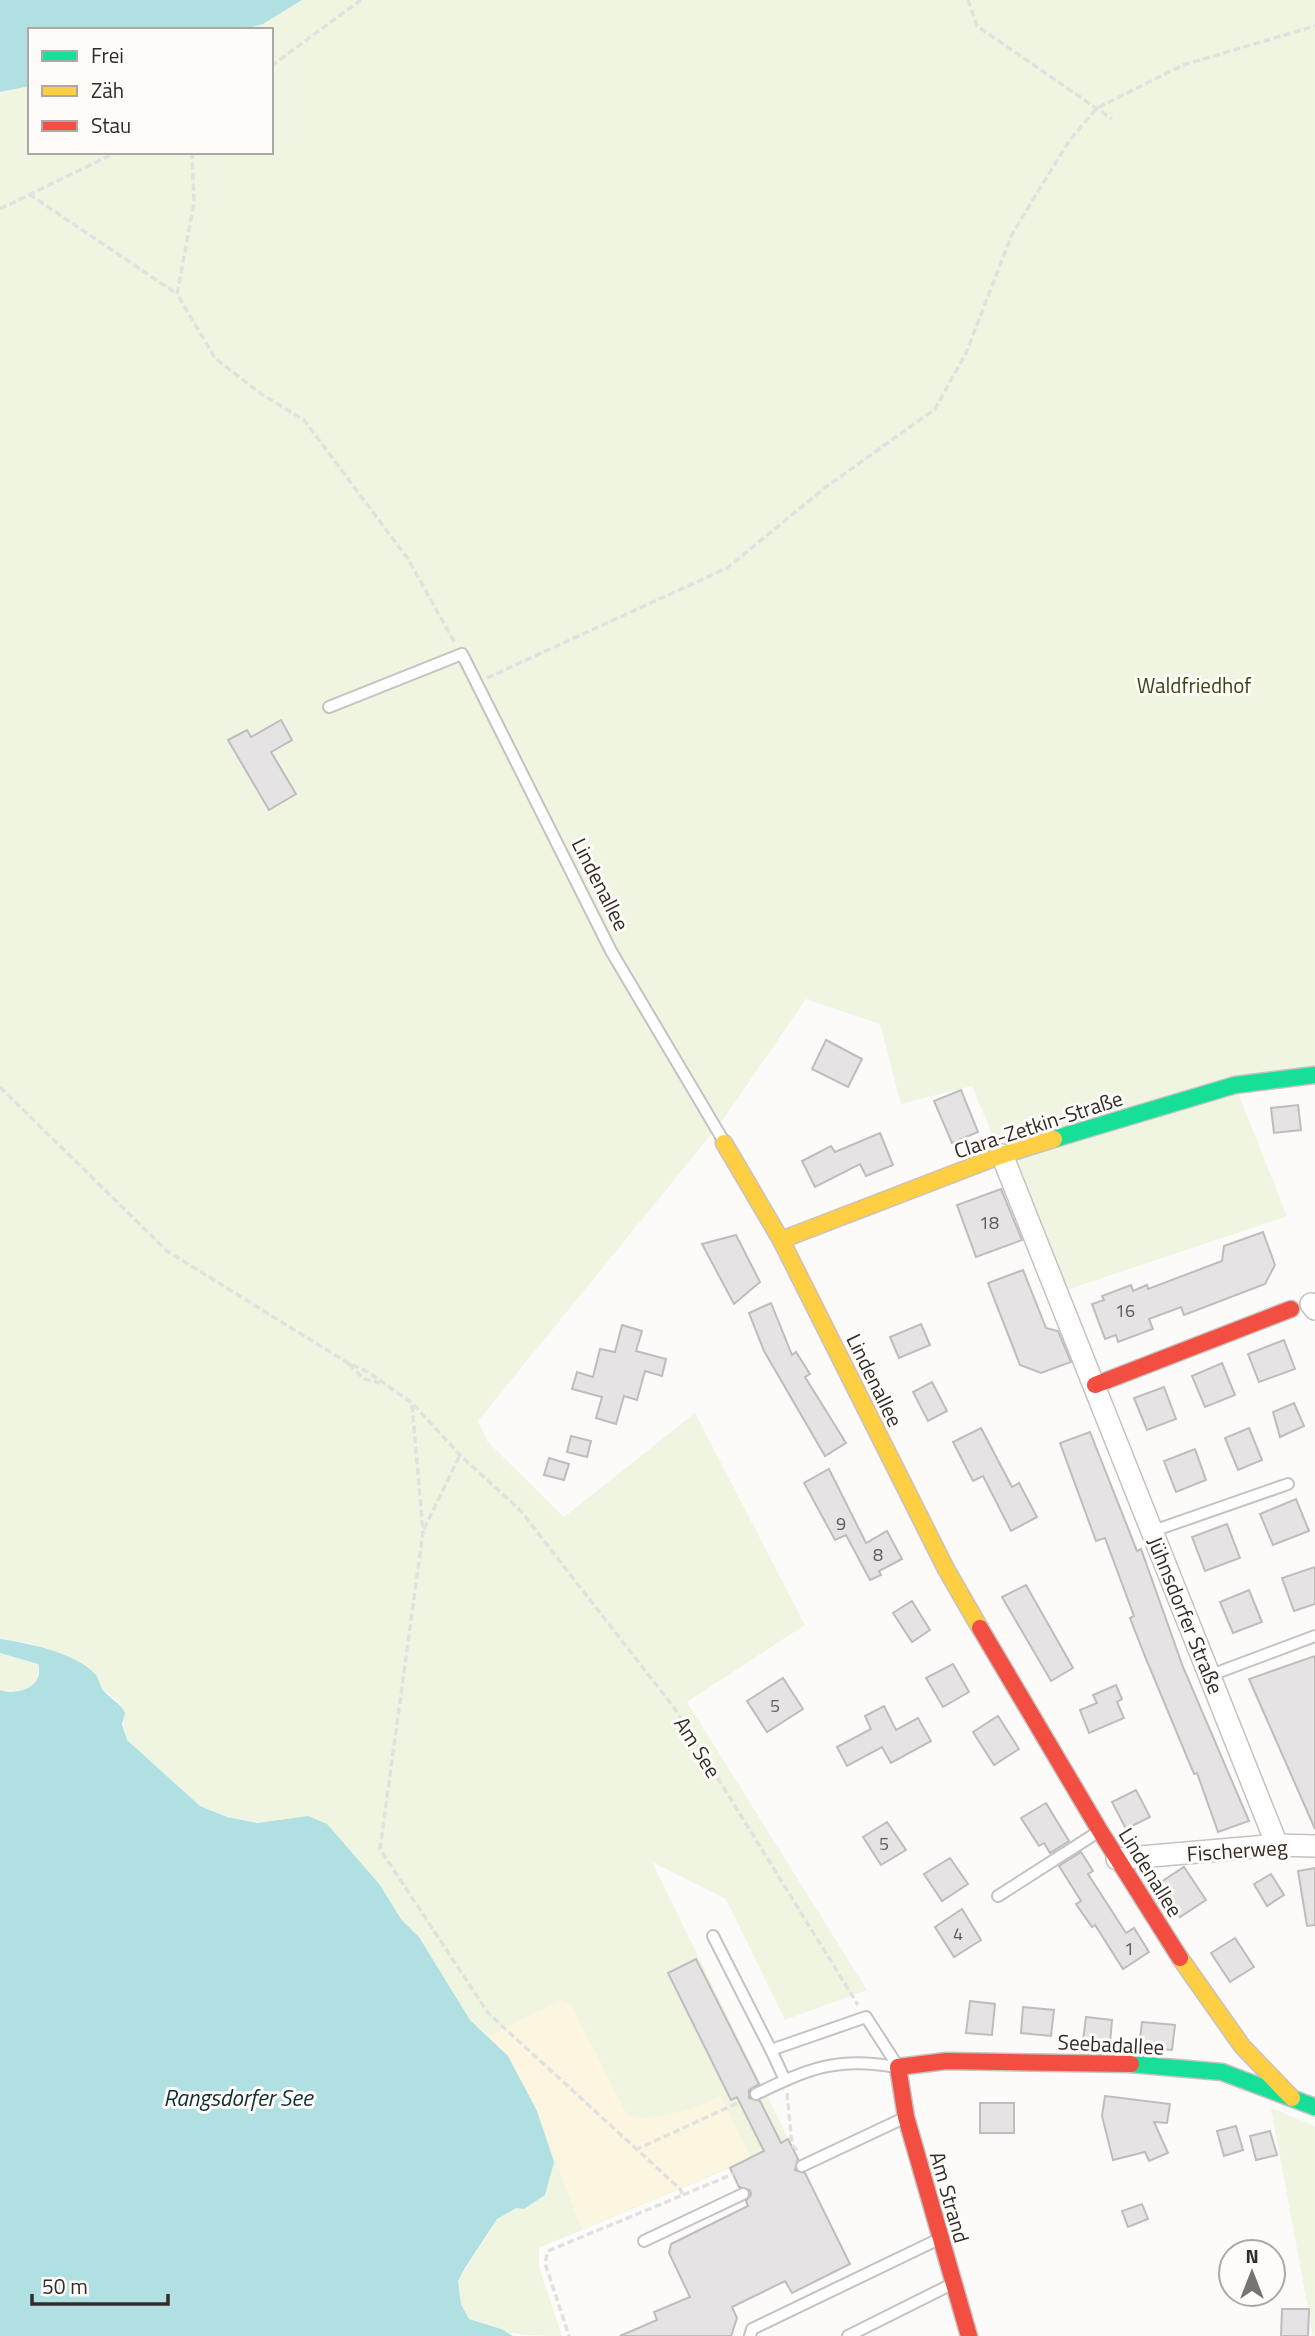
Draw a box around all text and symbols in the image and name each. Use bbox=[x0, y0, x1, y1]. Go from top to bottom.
legend bbox=[28, 28, 273, 154]
text: Frei bbox=[91, 39, 124, 71]
text: Zäh bbox=[91, 74, 124, 106]
text: Stau bbox=[91, 109, 131, 141]
park label: Waldfriedhof bbox=[1137, 669, 1251, 701]
street label: Lindenallee bbox=[564, 832, 638, 936]
street label: Clara-Zetkin-Straße bbox=[949, 1082, 1127, 1166]
house number: 18 bbox=[979, 1209, 999, 1236]
house number: 16 bbox=[1115, 1297, 1135, 1324]
street label: Lindenallee bbox=[839, 1328, 911, 1432]
house number: 9 bbox=[836, 1510, 846, 1537]
street label: Jühnsdorfer Straße bbox=[1140, 1531, 1232, 1699]
house number: 8 bbox=[873, 1541, 883, 1568]
house number: 5 bbox=[770, 1692, 780, 1719]
street label: Am See bbox=[667, 1710, 729, 1784]
street label: Lindenallee bbox=[1111, 1821, 1191, 1923]
house number: 5 bbox=[879, 1830, 889, 1857]
street label: Fischerweg bbox=[1185, 1831, 1289, 1869]
house number: 4 bbox=[953, 1920, 963, 1947]
house number: 1 bbox=[1124, 1935, 1134, 1962]
street label: Seebadallee bbox=[1057, 2025, 1165, 2063]
water label: Rangsdorfer See bbox=[163, 2080, 314, 2115]
street label: Am Strand bbox=[922, 2148, 978, 2246]
north arrow bbox=[1217, 2238, 1287, 2308]
text: N bbox=[1245, 2241, 1259, 2270]
scale bar bbox=[32, 2262, 168, 2306]
text: 50 m bbox=[42, 2270, 88, 2302]

